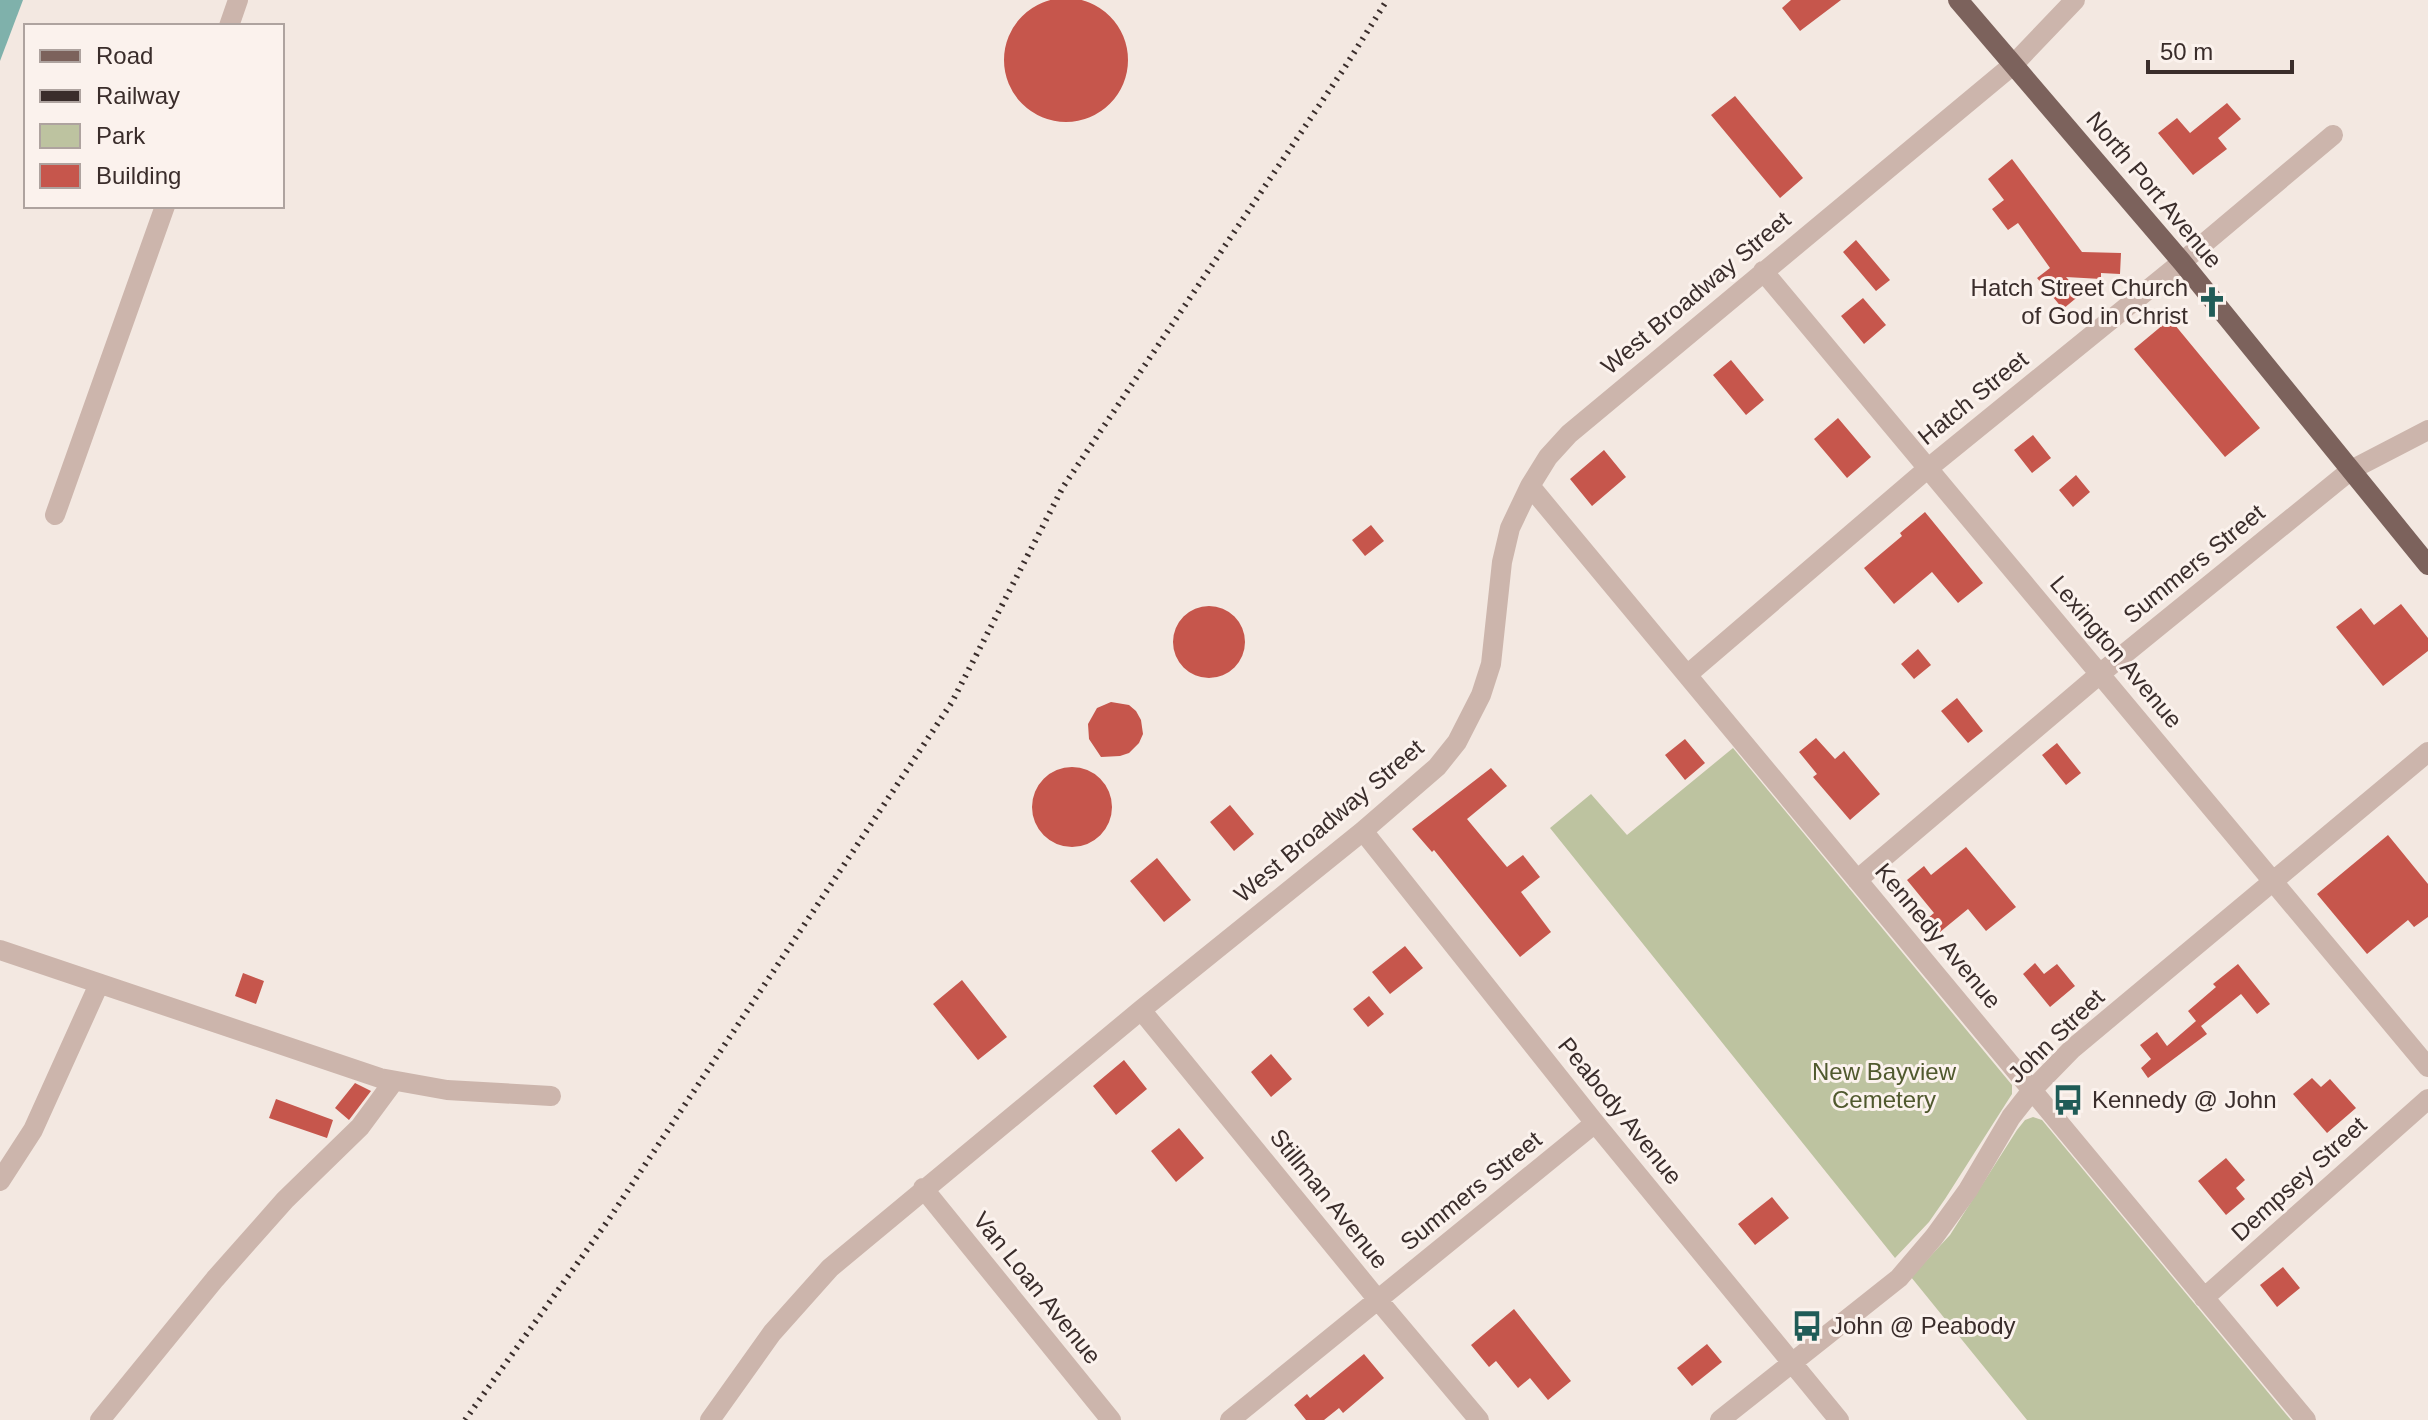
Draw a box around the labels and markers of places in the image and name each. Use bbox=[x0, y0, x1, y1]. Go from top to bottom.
place label: Hatch Street Church of God in Christ bbox=[1971, 274, 2188, 329]
church icon: Hatch Street Church of God in Christ bbox=[2195, 285, 2229, 319]
bus stop icon: Kennedy @ John bbox=[2051, 1083, 2085, 1117]
place label: Kennedy @ John bbox=[2092, 1086, 2277, 1113]
bus stop icon: John @ Peabody bbox=[1790, 1309, 1824, 1343]
place label: John @ Peabody bbox=[1831, 1312, 2016, 1339]

